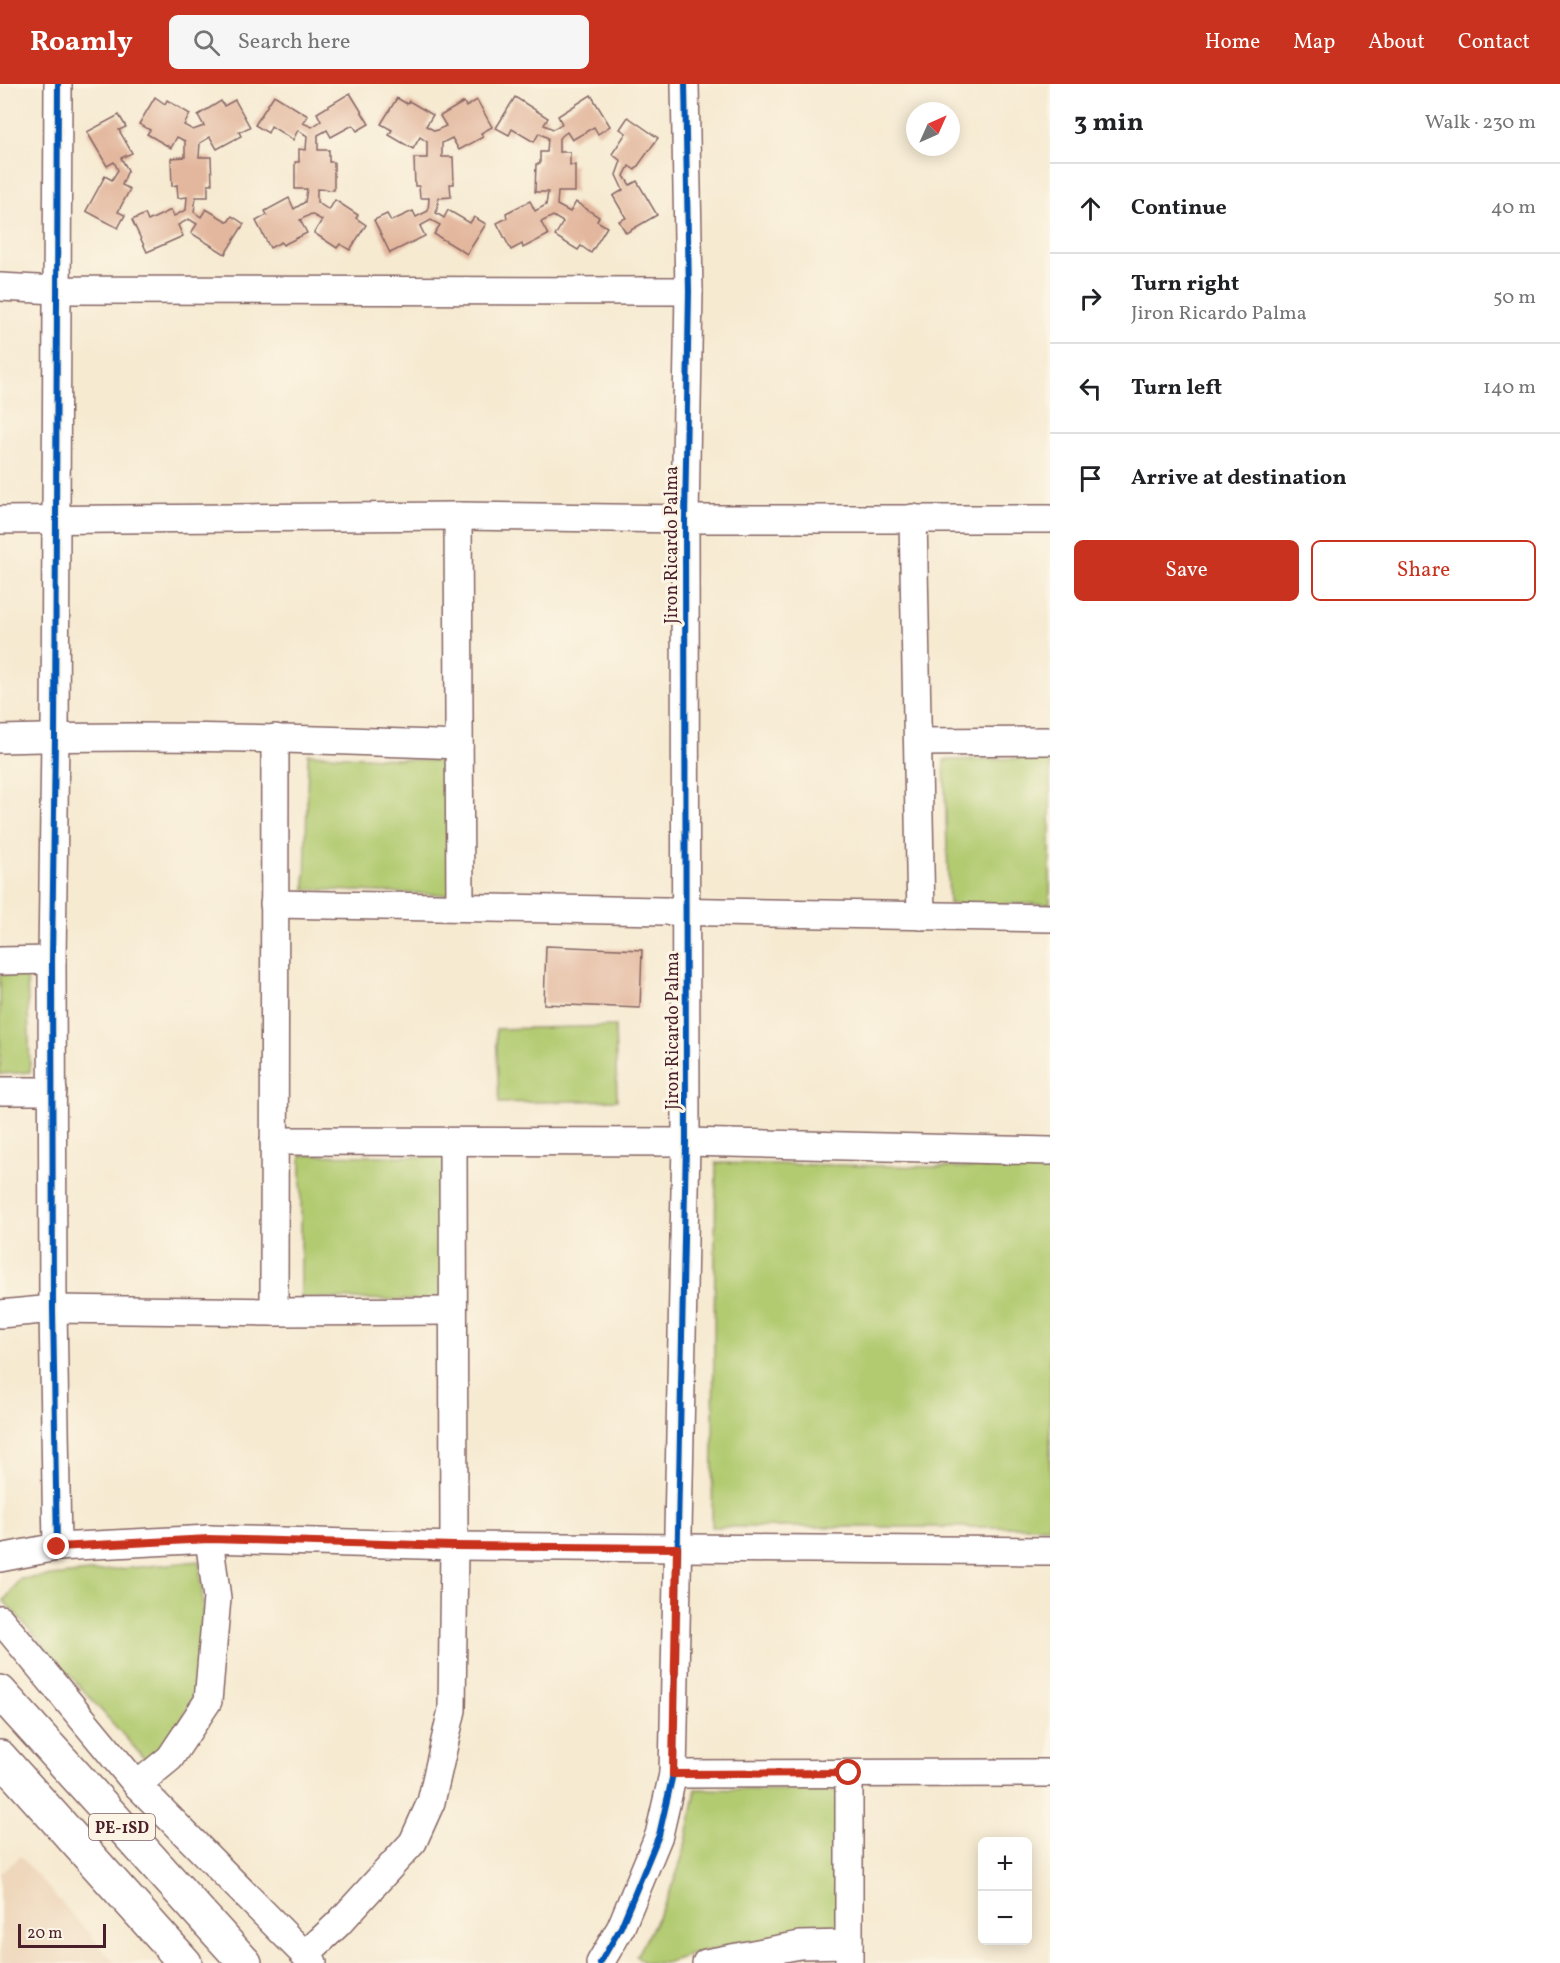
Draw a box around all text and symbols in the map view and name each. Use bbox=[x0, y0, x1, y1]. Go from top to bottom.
search box bbox=[169, 15, 589, 69]
text: Roamly bbox=[30, 23, 133, 62]
icon: search bbox=[190, 26, 223, 59]
text: Search here bbox=[238, 27, 350, 58]
text: Home bbox=[1205, 28, 1260, 57]
text: Map bbox=[1293, 28, 1335, 57]
text: About bbox=[1368, 28, 1425, 57]
text: Contact bbox=[1458, 28, 1530, 57]
north arrow bbox=[906, 102, 960, 156]
text: 3 min bbox=[1074, 105, 1144, 141]
text: Walk · 230 m bbox=[1425, 109, 1536, 137]
icon: ahead bbox=[1074, 192, 1107, 225]
text: Continue bbox=[1131, 193, 1227, 224]
text: 40 m bbox=[1491, 194, 1536, 222]
text: Turn right bbox=[1131, 269, 1239, 300]
icon: right bbox=[1074, 282, 1107, 315]
text: 50 m bbox=[1493, 284, 1536, 312]
text: Jiron Ricardo Palma bbox=[1131, 300, 1307, 328]
icon: left bbox=[1074, 372, 1107, 405]
text: Turn left bbox=[1131, 373, 1222, 404]
text: 140 m bbox=[1483, 374, 1536, 402]
icon: arrive bbox=[1074, 462, 1107, 495]
text: Arrive at destination bbox=[1131, 463, 1347, 494]
street label: Jiron Ricardo Palma bbox=[660, 466, 685, 624]
button: Save bbox=[1074, 540, 1299, 601]
button: Share bbox=[1311, 540, 1536, 601]
street label: Jiron Ricardo Palma bbox=[661, 952, 686, 1110]
route end bbox=[43, 1533, 69, 1559]
route start bbox=[835, 1759, 861, 1785]
road number: PE-1SD bbox=[89, 1814, 155, 1840]
map controls bbox=[978, 1837, 1032, 1945]
button: + bbox=[978, 1837, 1032, 1891]
button: − bbox=[978, 1891, 1032, 1945]
scale bar bbox=[18, 1921, 106, 1948]
text: 20 m bbox=[27, 1923, 62, 1945]

